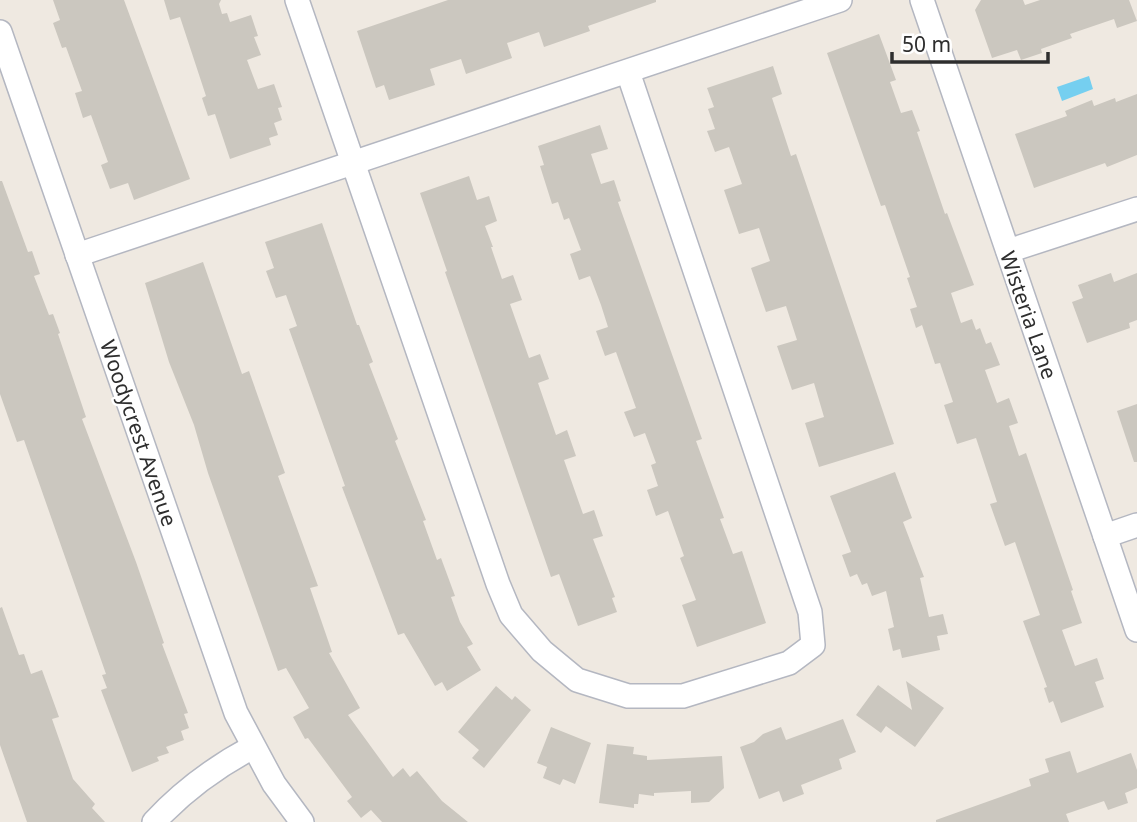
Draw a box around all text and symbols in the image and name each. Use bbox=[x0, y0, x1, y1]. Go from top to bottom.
scale bar bbox=[892, 21, 1048, 65]
text: 50 m bbox=[902, 30, 951, 58]
street label: Wisteria Lane bbox=[994, 247, 1064, 383]
street label: Woodycrest Avenue bbox=[94, 336, 184, 530]

